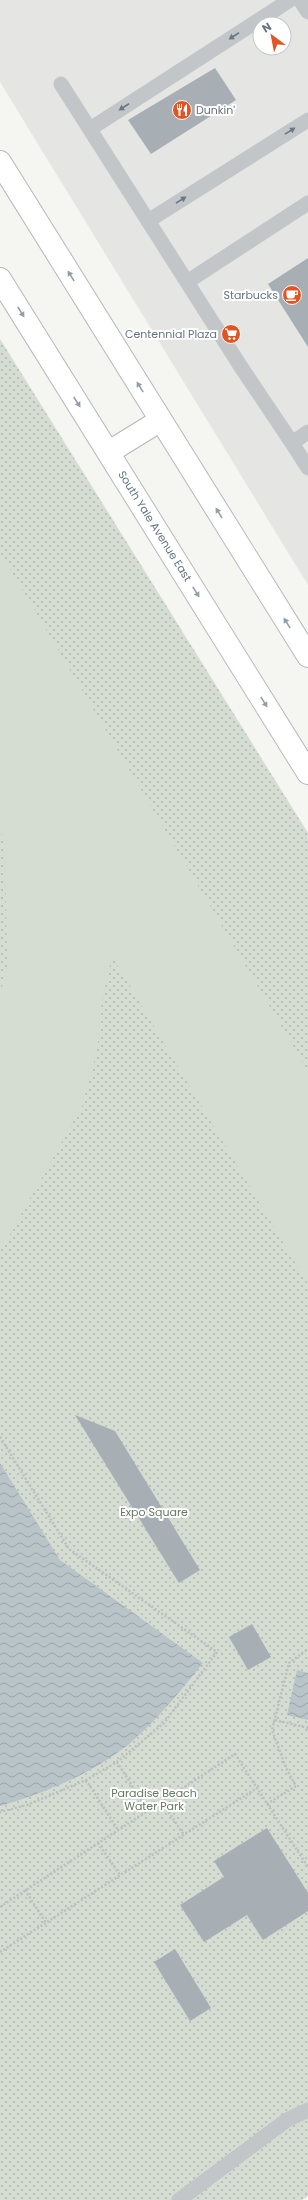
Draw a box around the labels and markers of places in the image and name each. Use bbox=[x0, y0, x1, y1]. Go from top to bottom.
restaurant icon: Dunkin' bbox=[171, 99, 193, 121]
place label: Dunkin' bbox=[196, 102, 235, 118]
cafe icon: Starbucks bbox=[281, 284, 303, 306]
place label: Starbucks bbox=[223, 287, 278, 303]
supermarket icon: Centennial Plaza bbox=[220, 323, 242, 345]
place label: Centennial Plaza bbox=[125, 326, 217, 342]

